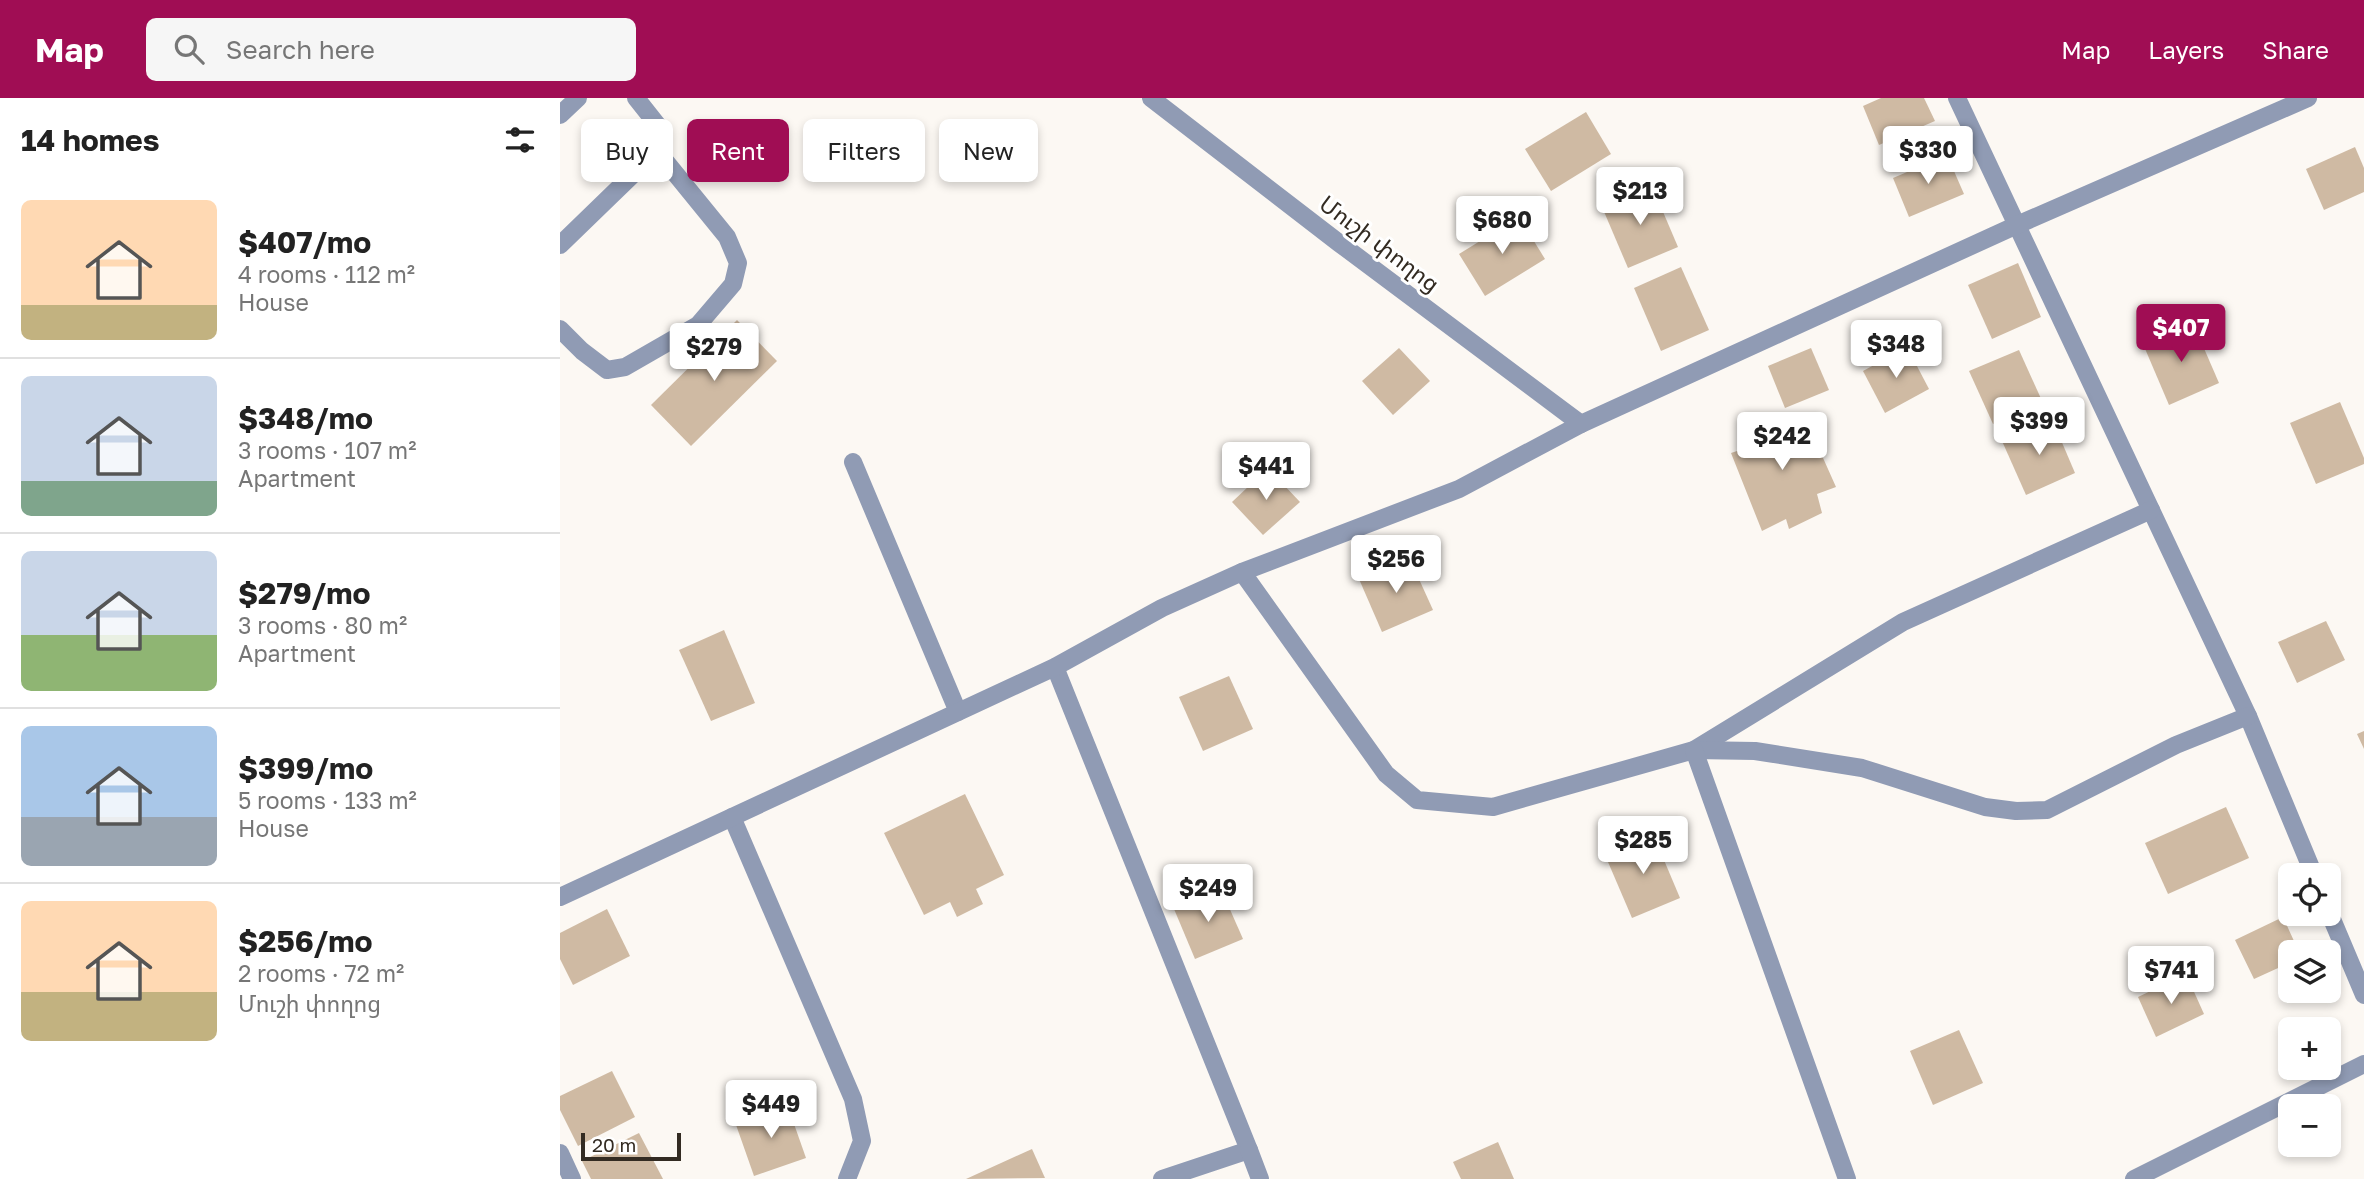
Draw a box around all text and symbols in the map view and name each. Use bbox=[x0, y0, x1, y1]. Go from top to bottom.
search box bbox=[146, 18, 636, 81]
text: Map bbox=[35, 30, 104, 69]
icon: search bbox=[170, 30, 208, 68]
text: Search here bbox=[226, 34, 375, 65]
text: Map bbox=[2061, 35, 2110, 64]
text: Layers bbox=[2148, 35, 2224, 64]
text: Share bbox=[2262, 35, 2329, 64]
chip: Buy bbox=[581, 119, 673, 182]
chip: Rent bbox=[687, 119, 789, 182]
chip: Filters bbox=[803, 119, 925, 182]
chip: New bbox=[939, 119, 1038, 182]
icon: filters bbox=[501, 121, 539, 159]
text: 14 homes bbox=[21, 122, 160, 158]
pin: $330 bbox=[1887, 126, 1969, 186]
text: $330 bbox=[1899, 135, 1957, 163]
pin: $213 bbox=[1599, 167, 1681, 227]
text: $213 bbox=[1612, 176, 1668, 204]
street label: Մուշի փողոց bbox=[1314, 189, 1446, 298]
pin: $680 bbox=[1461, 197, 1543, 256]
text: $680 bbox=[1472, 205, 1532, 233]
text: $407/mo bbox=[238, 224, 371, 260]
icon: home bbox=[77, 228, 161, 312]
text: 4 rooms · 112 m² bbox=[238, 260, 415, 288]
text: House bbox=[238, 288, 309, 316]
pin: $407 bbox=[2140, 304, 2222, 364]
text: $407 bbox=[2152, 313, 2210, 341]
pin: $348 bbox=[1855, 320, 1937, 380]
pin: $279 bbox=[673, 324, 755, 383]
text: $348 bbox=[1867, 329, 1925, 357]
text: $279 bbox=[686, 332, 742, 360]
pin: $399 bbox=[1998, 398, 2080, 457]
text: $348/mo bbox=[238, 400, 373, 436]
icon: home bbox=[77, 404, 161, 488]
text: $399 bbox=[2010, 406, 2068, 434]
pin: $242 bbox=[1741, 412, 1823, 472]
text: $242 bbox=[1753, 421, 1811, 449]
text: 3 rooms · 107 m² bbox=[238, 436, 416, 464]
pin: $441 bbox=[1225, 442, 1307, 502]
text: $441 bbox=[1238, 451, 1294, 479]
text: Apartment bbox=[238, 464, 356, 492]
pin: $256 bbox=[1355, 536, 1437, 595]
text: $256 bbox=[1367, 544, 1425, 572]
text: $279/mo bbox=[238, 575, 370, 611]
icon: home bbox=[77, 579, 161, 663]
text: 3 rooms · 80 m² bbox=[238, 611, 407, 639]
text: Apartment bbox=[238, 639, 356, 667]
text: $399/mo bbox=[238, 750, 373, 786]
icon: home bbox=[77, 754, 161, 838]
text: 5 rooms · 133 m² bbox=[238, 786, 417, 814]
text: House bbox=[238, 814, 309, 842]
pin: $285 bbox=[1602, 816, 1684, 876]
text: $285 bbox=[1614, 825, 1672, 853]
map controls bbox=[2278, 863, 2341, 1157]
button: locate bbox=[2278, 863, 2341, 926]
pin: $249 bbox=[1167, 864, 1249, 924]
text: $249 bbox=[1179, 873, 1237, 901]
text: $256/mo bbox=[238, 923, 372, 959]
icon: home bbox=[77, 929, 161, 1013]
button: layers bbox=[2278, 940, 2341, 1003]
pin: $741 bbox=[2130, 946, 2212, 1006]
text: $741 bbox=[2144, 955, 2198, 983]
text: 2 rooms · 72 m² bbox=[238, 959, 404, 987]
text: Մուշի փողոց bbox=[238, 989, 381, 1017]
button: + bbox=[2278, 1017, 2341, 1080]
pin: $449 bbox=[730, 1080, 812, 1140]
text: $449 bbox=[742, 1089, 800, 1117]
button: − bbox=[2278, 1094, 2341, 1157]
scale bar bbox=[581, 1130, 681, 1162]
text: 20 m bbox=[592, 1133, 636, 1156]

